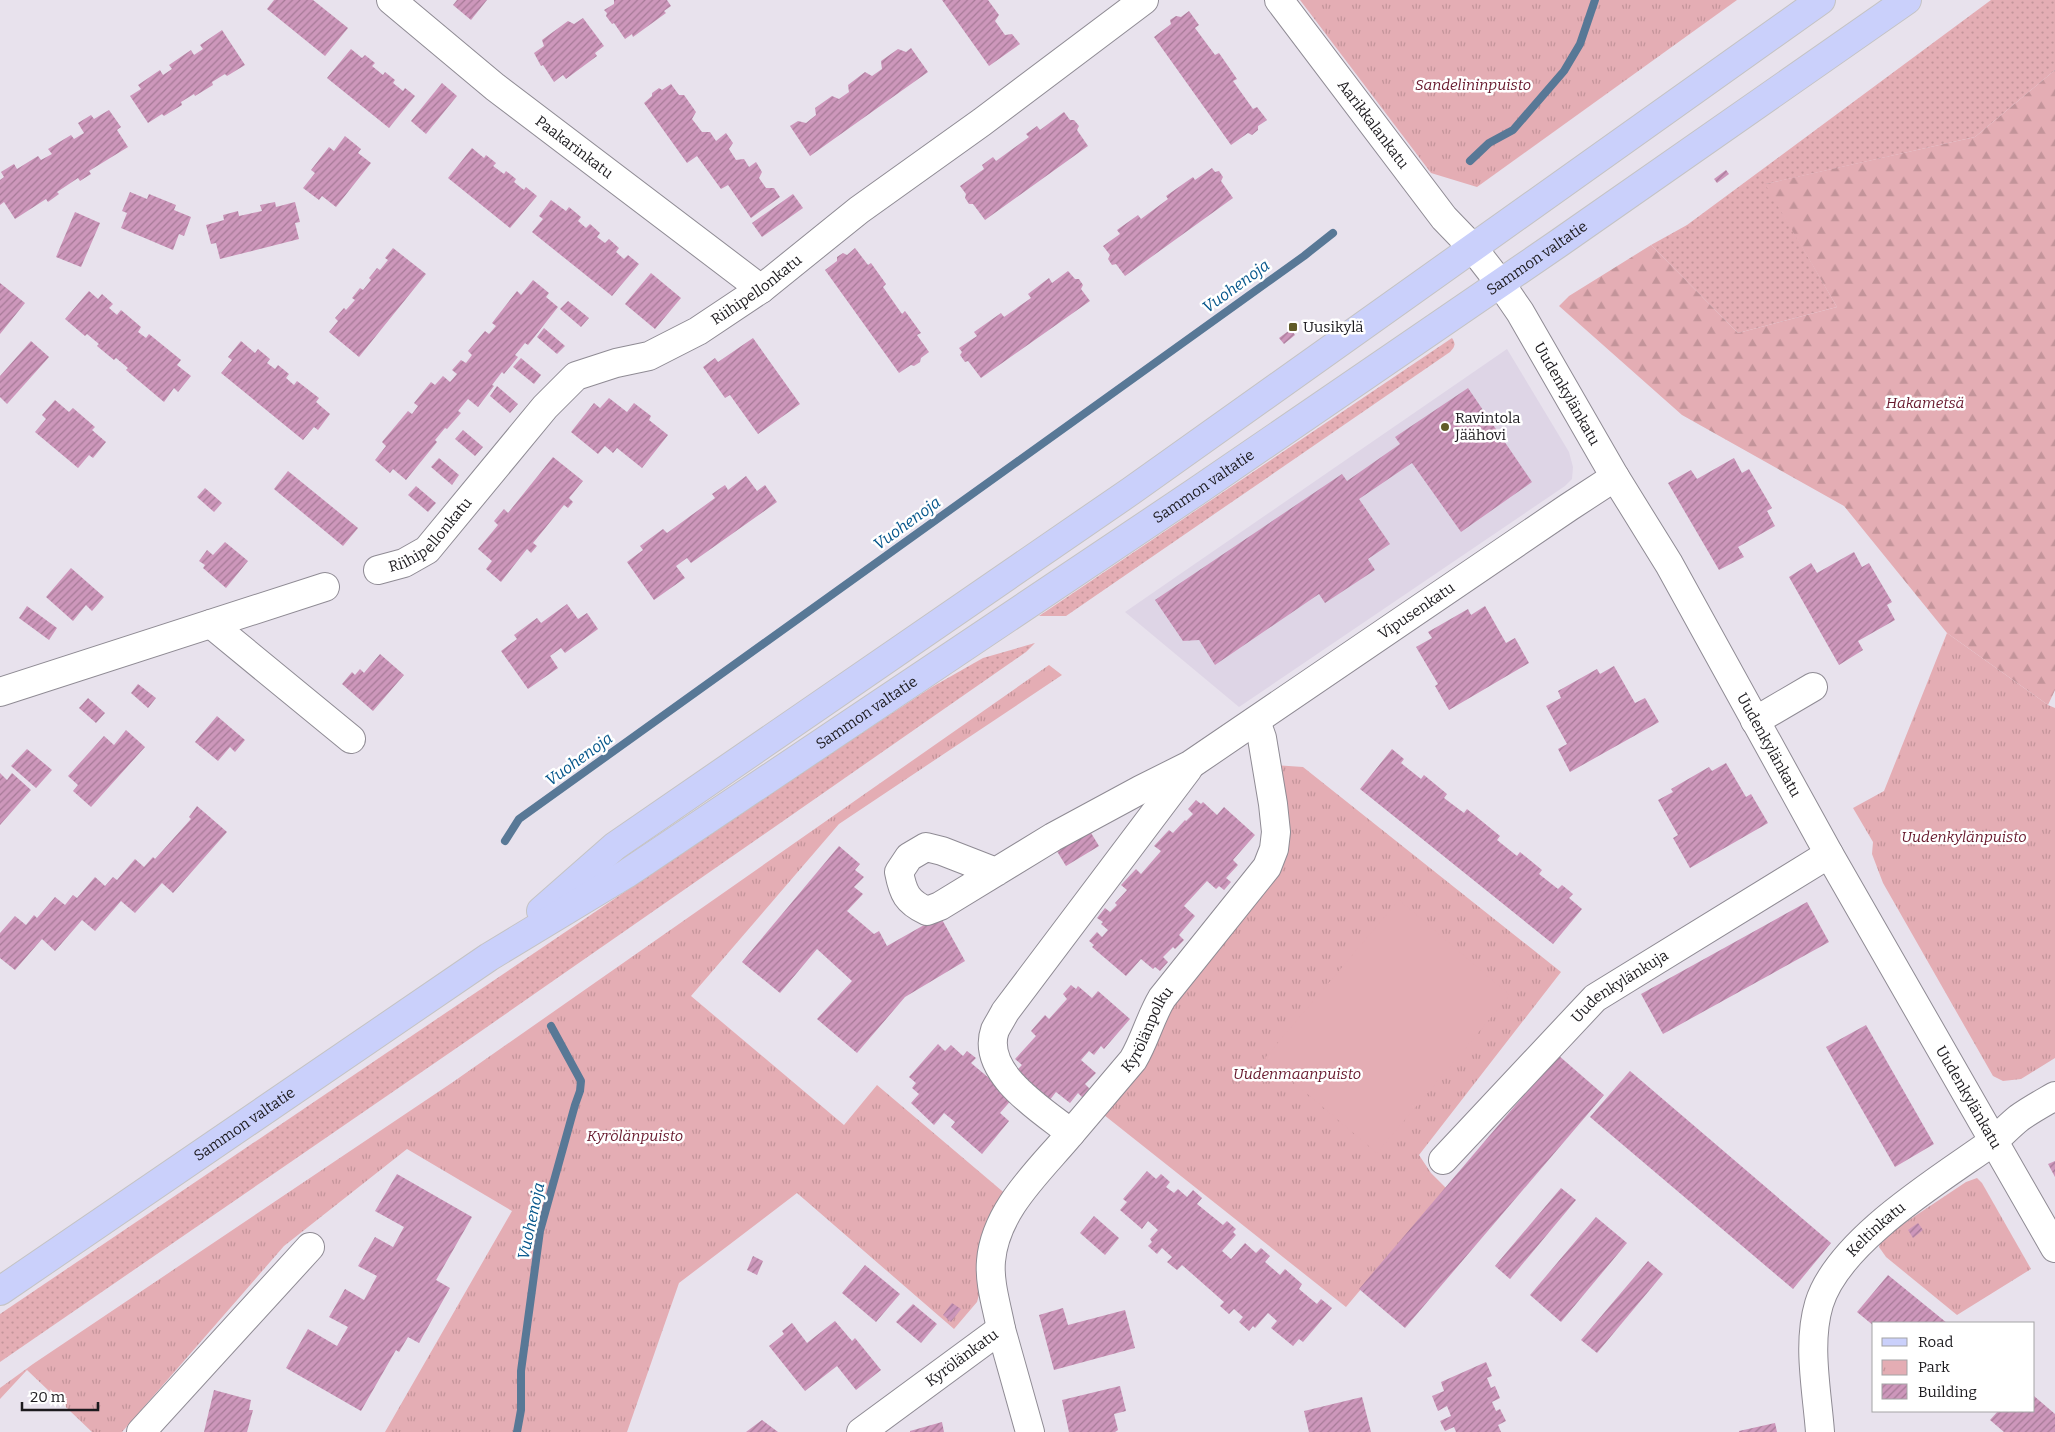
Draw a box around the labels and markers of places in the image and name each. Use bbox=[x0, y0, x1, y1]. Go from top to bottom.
place label: Uusikylä bbox=[1303, 318, 1364, 336]
marker: Uusikylä bbox=[1287, 321, 1299, 333]
place label: Ravintola Jäähovi bbox=[1454, 409, 1520, 444]
marker: Ravintola Jäähovi bbox=[1439, 421, 1451, 433]

